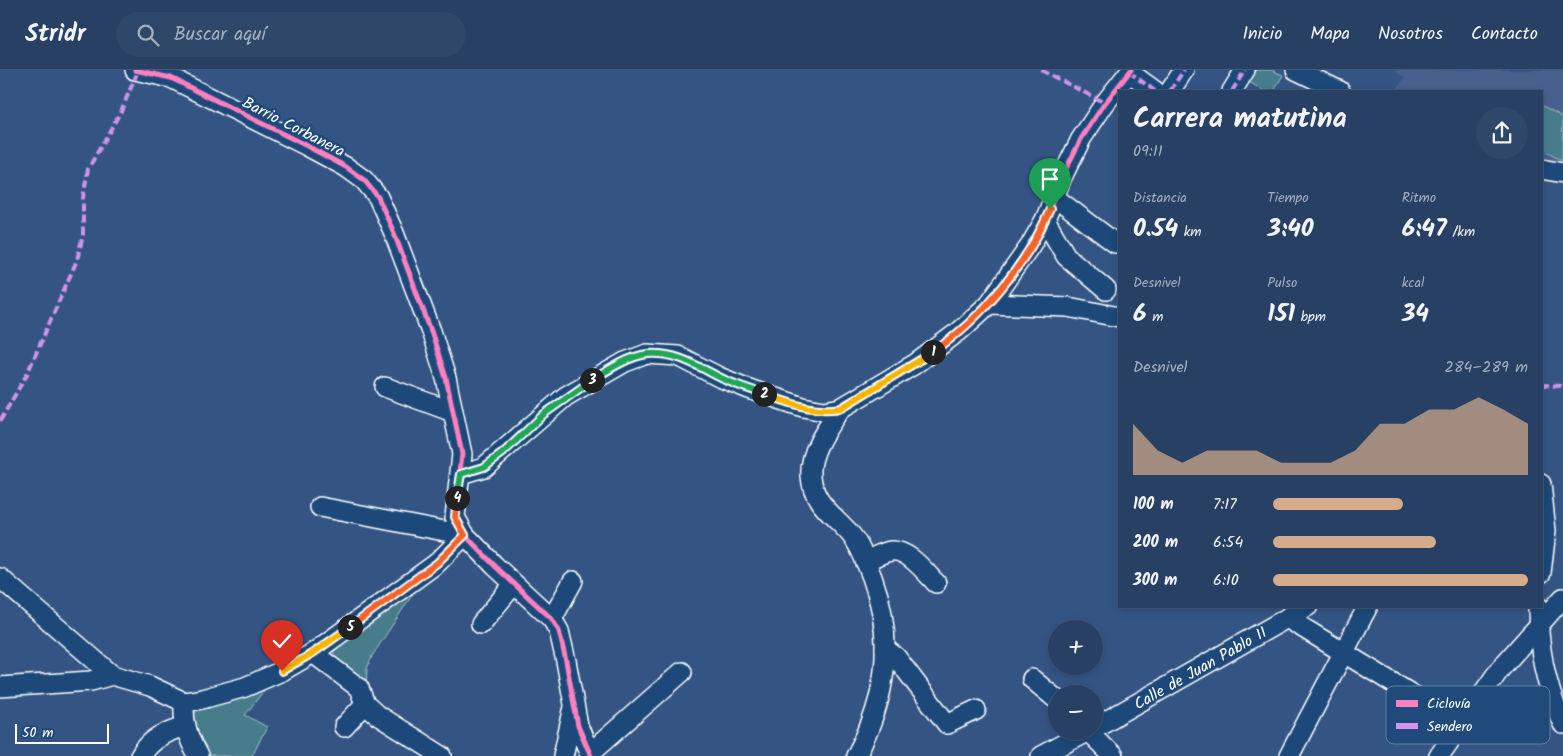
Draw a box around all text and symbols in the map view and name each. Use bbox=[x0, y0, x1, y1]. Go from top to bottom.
search box bbox=[116, 12, 466, 57]
text: Stridr bbox=[25, 15, 86, 54]
text: Buscar aquí bbox=[174, 20, 266, 50]
text: Inicio bbox=[1242, 20, 1282, 49]
text: Mapa bbox=[1310, 20, 1350, 49]
text: Nosotros bbox=[1378, 20, 1443, 49]
text: Contacto bbox=[1471, 20, 1538, 49]
icon: search bbox=[134, 21, 162, 49]
street label: Barrio Corbanera bbox=[238, 91, 349, 164]
text: Carrera matutina bbox=[1133, 97, 1347, 142]
button: share bbox=[1476, 107, 1528, 159]
text: 09:11 bbox=[1133, 139, 1163, 164]
pin bbox=[1029, 158, 1071, 209]
icon: arrive bbox=[1036, 165, 1064, 193]
text: Distancia bbox=[1133, 187, 1187, 209]
text: Tiempo bbox=[1267, 187, 1309, 209]
text: Ritmo bbox=[1402, 187, 1436, 209]
text: 0.54 bbox=[1133, 209, 1178, 249]
text: 3:40 bbox=[1267, 209, 1314, 249]
text: 6:47 bbox=[1402, 209, 1447, 249]
text: km bbox=[1178, 221, 1201, 243]
text: /km bbox=[1447, 221, 1475, 243]
text: Desnivel bbox=[1133, 272, 1181, 294]
text: Pulso bbox=[1267, 272, 1297, 294]
text: kcal bbox=[1402, 272, 1424, 294]
text: 6 bbox=[1133, 294, 1147, 334]
text: 151 bbox=[1267, 294, 1295, 334]
text: 34 bbox=[1402, 294, 1429, 334]
text: m bbox=[1147, 306, 1163, 328]
text: bpm bbox=[1295, 306, 1326, 328]
pin: 1 bbox=[920, 340, 946, 364]
text: 1 bbox=[931, 341, 936, 363]
text: Desnivel bbox=[1133, 355, 1188, 380]
text: 284–289 m bbox=[1445, 355, 1528, 380]
pin: 3 bbox=[580, 368, 604, 392]
text: 3 bbox=[589, 369, 596, 391]
pin: 2 bbox=[752, 382, 776, 406]
text: 2 bbox=[760, 383, 769, 405]
pin: 4 bbox=[444, 486, 470, 510]
text: 4 bbox=[454, 487, 461, 509]
text: 100 m bbox=[1133, 492, 1174, 517]
text: 7:17 bbox=[1213, 492, 1237, 517]
text: 200 m bbox=[1133, 530, 1178, 555]
text: 6:54 bbox=[1213, 530, 1243, 555]
text: 300 m bbox=[1133, 568, 1177, 593]
text: 6:10 bbox=[1213, 568, 1239, 593]
pin: 5 bbox=[338, 614, 362, 640]
text: 5 bbox=[347, 616, 354, 638]
pin bbox=[261, 620, 303, 671]
map controls bbox=[1048, 620, 1103, 740]
button: + bbox=[1048, 620, 1103, 675]
street label: Calle de Juan Pablo II bbox=[1129, 621, 1272, 717]
icon: check bbox=[268, 627, 296, 655]
button: − bbox=[1048, 685, 1103, 740]
legend bbox=[1386, 686, 1550, 744]
text: Ciclovía bbox=[1427, 693, 1471, 715]
text: Sendero bbox=[1427, 716, 1472, 738]
scale bar bbox=[15, 721, 109, 744]
text: 50 m bbox=[22, 722, 53, 744]

